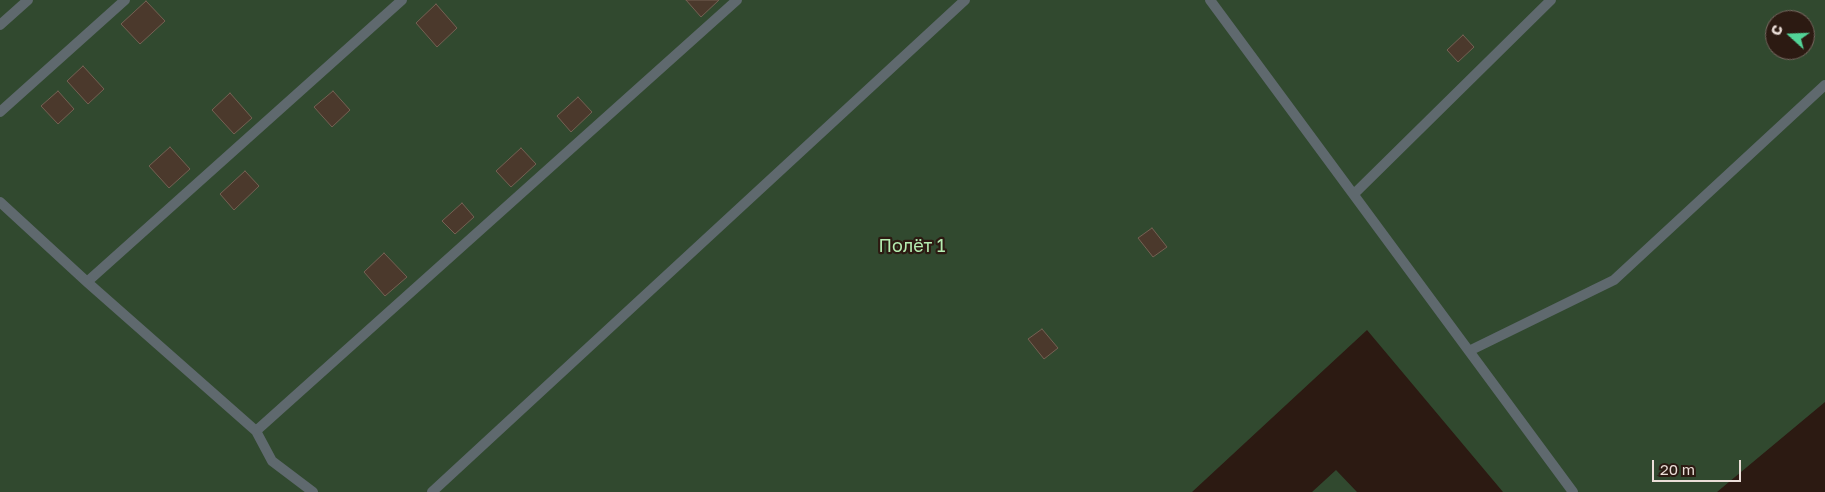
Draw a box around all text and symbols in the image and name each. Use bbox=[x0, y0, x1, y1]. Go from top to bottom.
north arrow bbox=[1765, 10, 1815, 60]
text: С bbox=[1767, 22, 1786, 38]
park label: Полёт 1 bbox=[879, 235, 945, 257]
scale bar bbox=[1655, 450, 1744, 482]
text: 20 m bbox=[1660, 460, 1695, 478]

